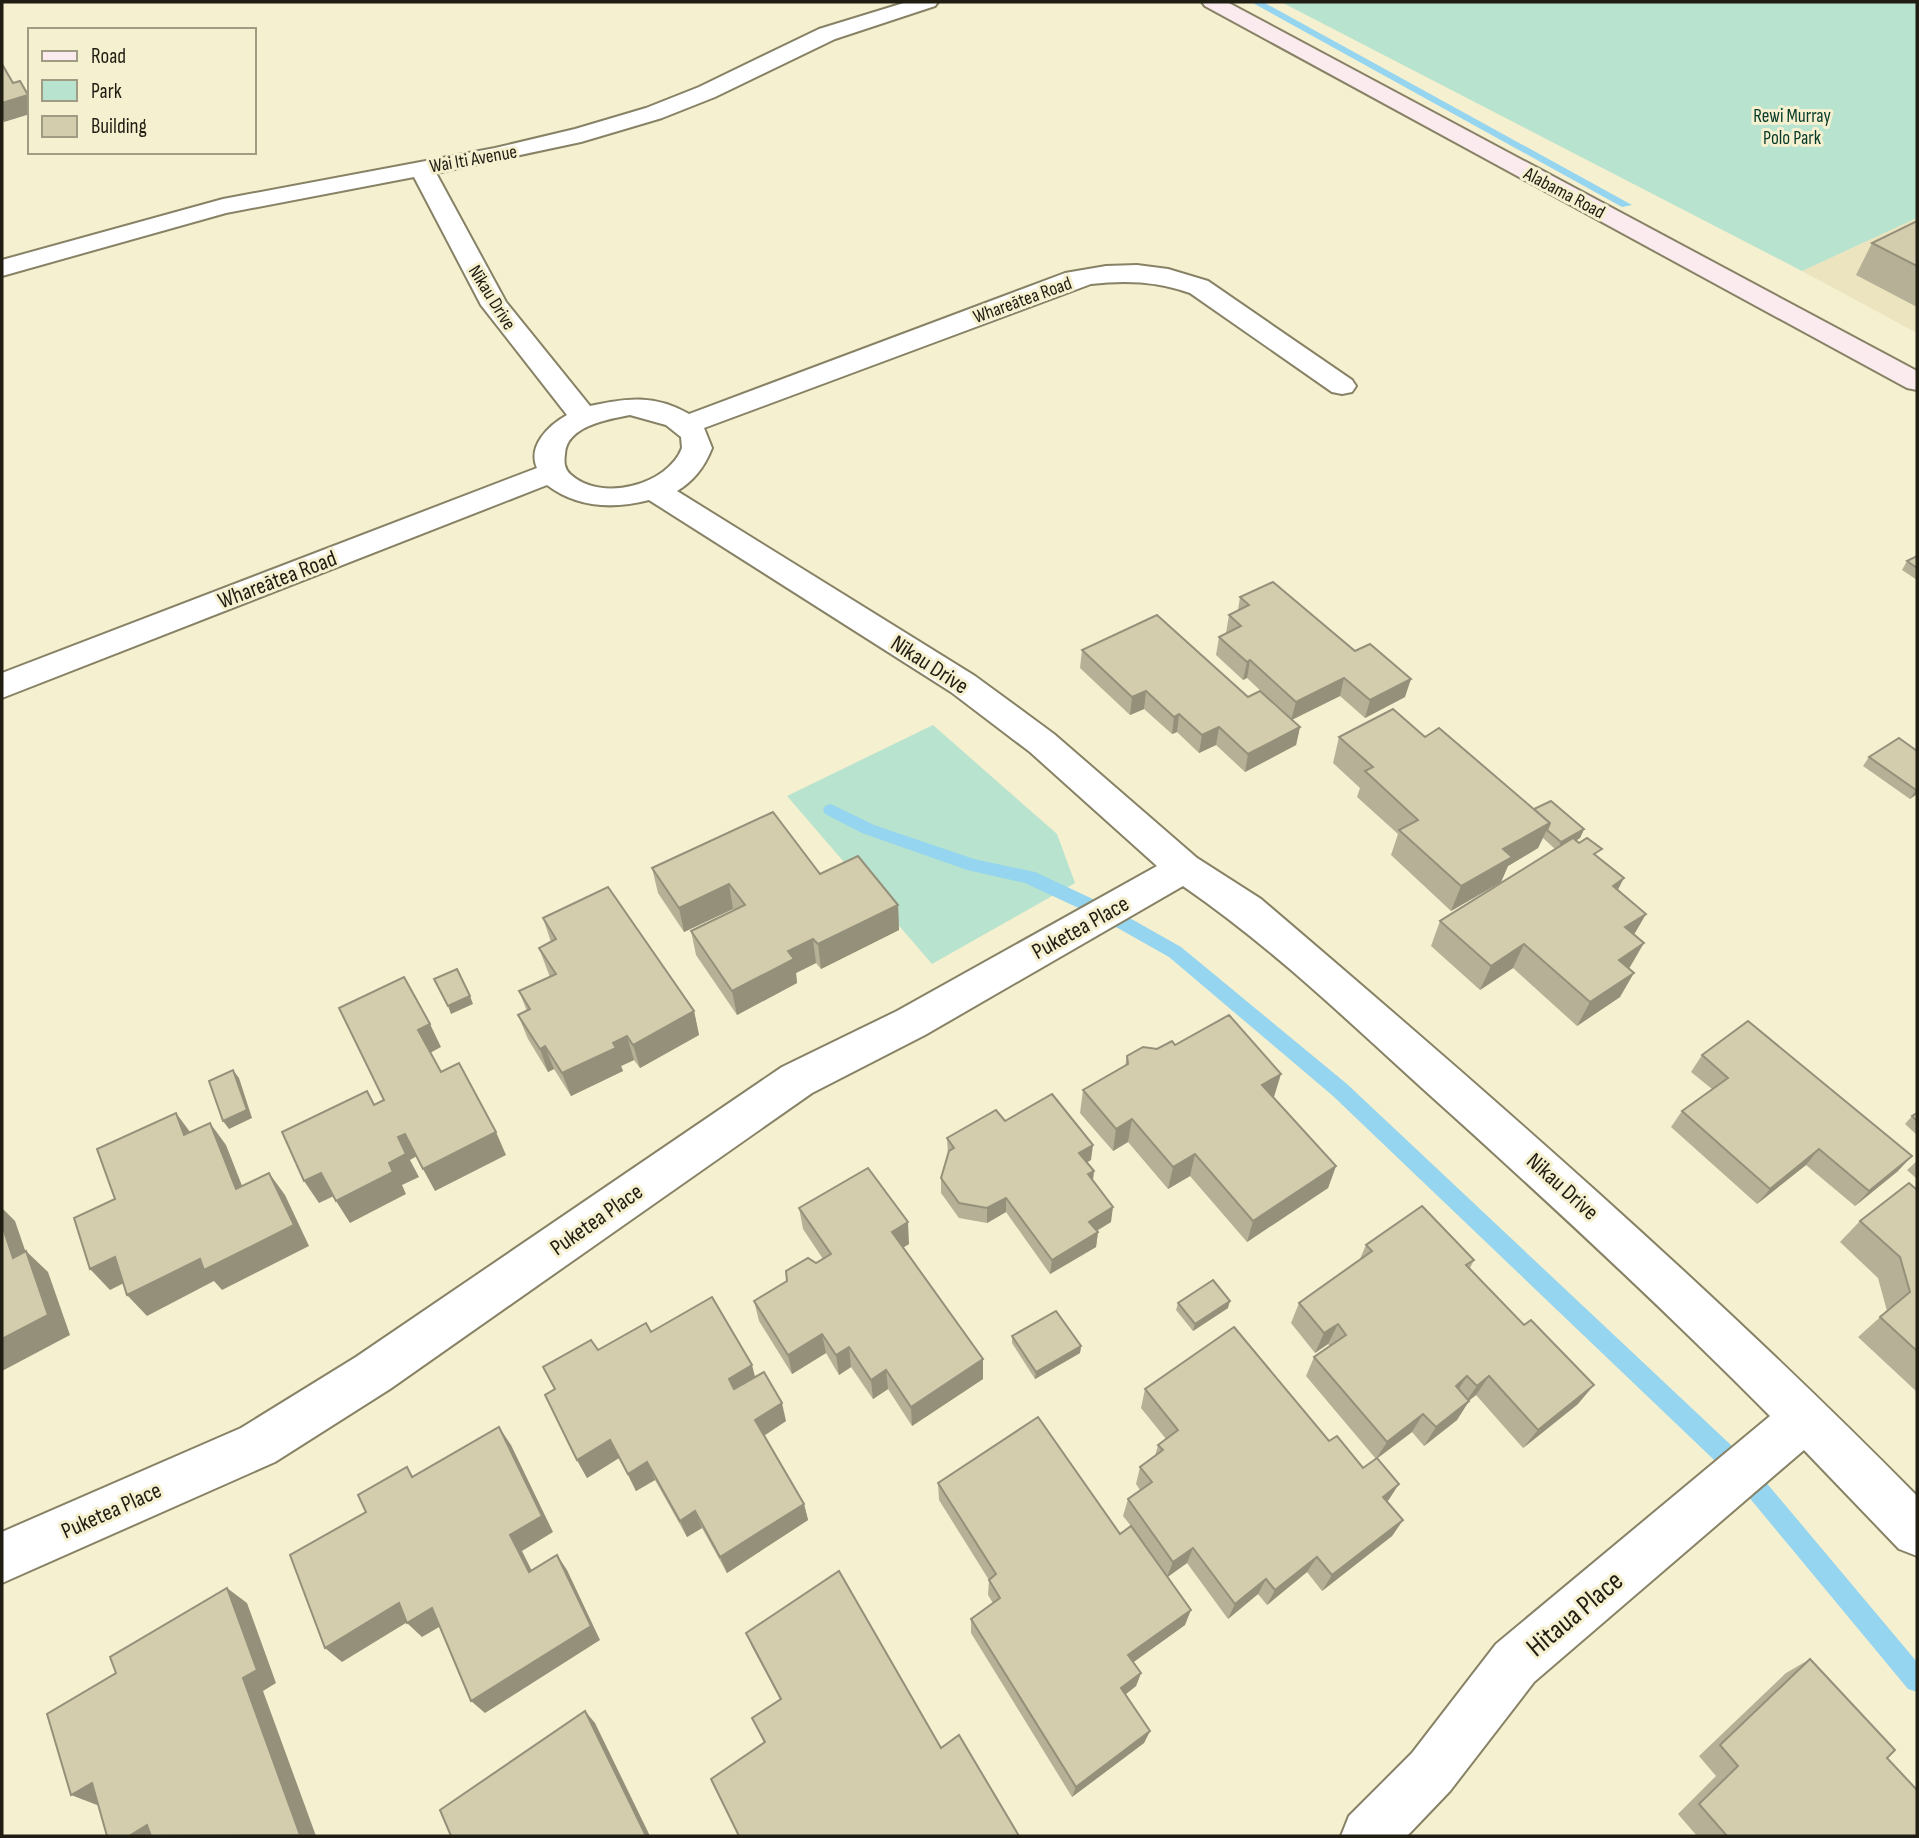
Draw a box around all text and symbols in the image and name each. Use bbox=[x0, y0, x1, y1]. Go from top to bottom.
legend bbox=[28, 28, 256, 154]
text: Road bbox=[91, 44, 126, 69]
text: Park bbox=[91, 79, 122, 104]
park label: Rewi Murray Polo Park bbox=[1753, 105, 1832, 150]
text: Building bbox=[91, 114, 147, 139]
street label: Wai Iti Avenue bbox=[428, 140, 519, 178]
street label: Alabama Road bbox=[1519, 162, 1609, 224]
street label: Nīkau Drive bbox=[463, 261, 521, 334]
street label: Whareātea Road bbox=[970, 272, 1075, 329]
street label: Whareātea Road bbox=[214, 544, 341, 615]
street label: Nīkau Drive bbox=[885, 629, 974, 700]
street label: Puketea Place bbox=[1027, 890, 1134, 966]
street label: Nikau Drive bbox=[1521, 1147, 1604, 1226]
street label: Puketea Place bbox=[545, 1178, 648, 1262]
street label: Puketea Place bbox=[57, 1476, 166, 1545]
street label: Hitaua Place bbox=[1520, 1564, 1630, 1664]

